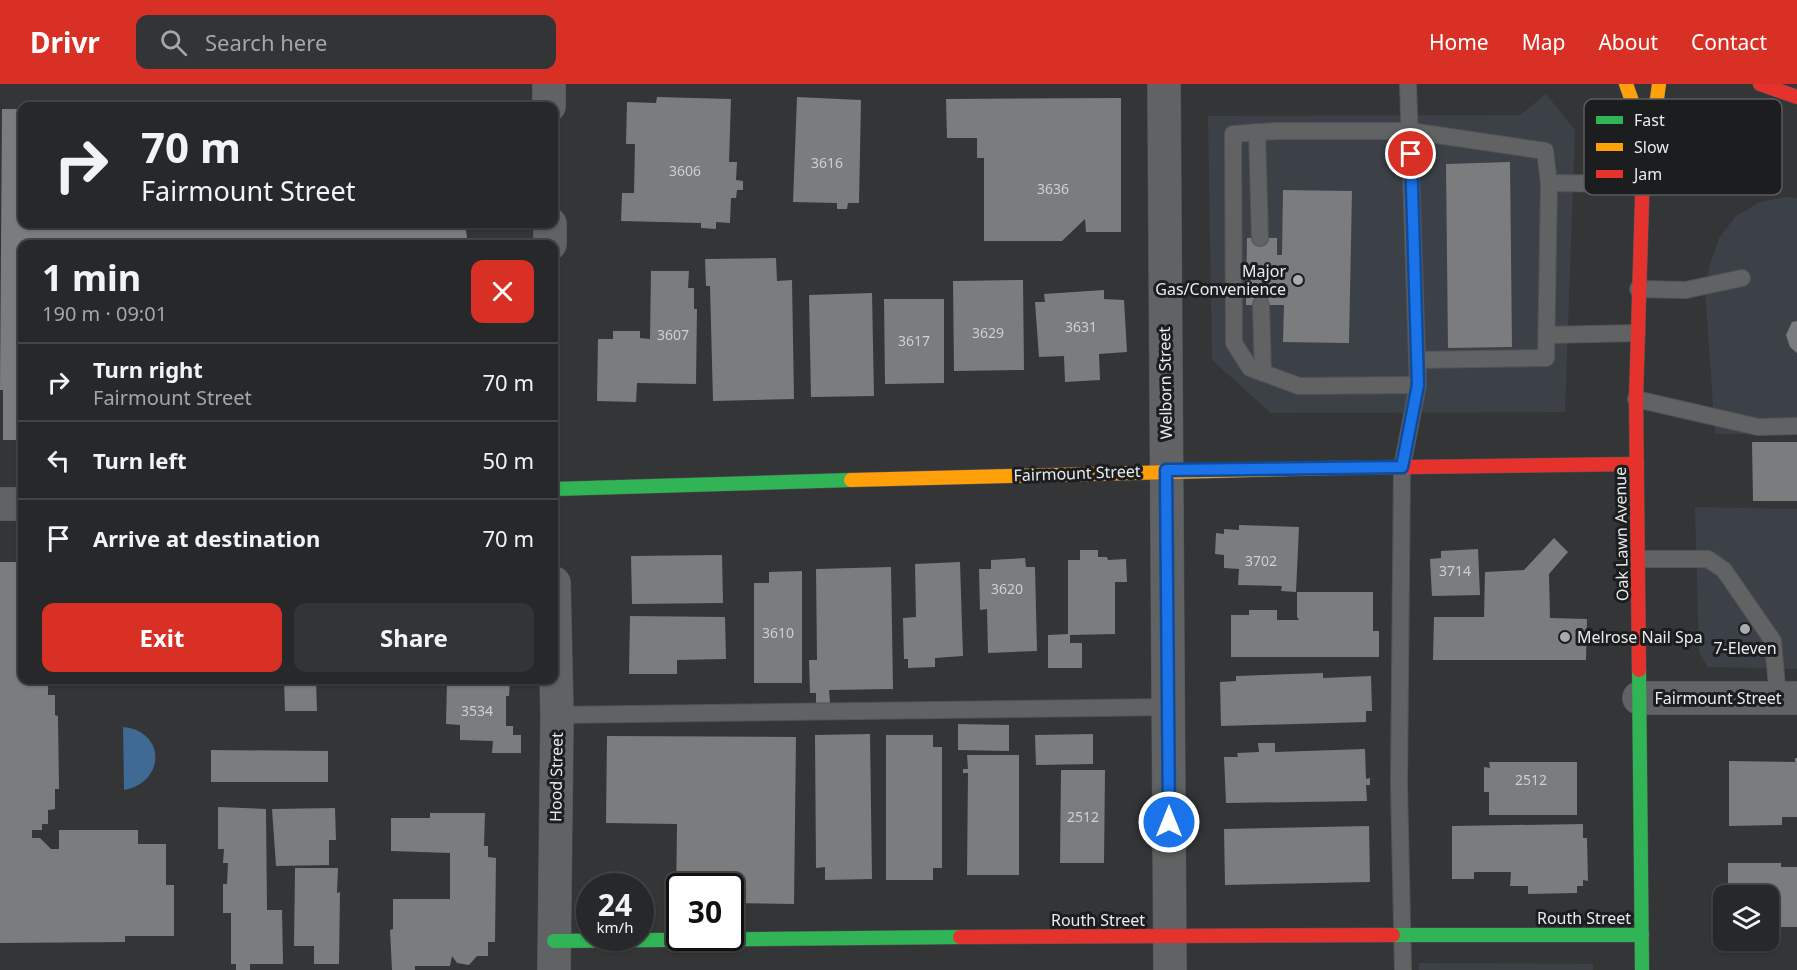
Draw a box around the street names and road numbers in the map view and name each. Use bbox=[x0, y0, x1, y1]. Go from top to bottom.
street label: Welborn Street bbox=[1153, 326, 1177, 439]
street label: Fairmount Street bbox=[1013, 460, 1141, 486]
street label: Oak Lawn Avenue bbox=[1609, 467, 1633, 601]
street label: Fairmount Street bbox=[1654, 687, 1782, 709]
street label: Hood Street bbox=[544, 732, 568, 822]
street label: Routh Street bbox=[1537, 907, 1631, 929]
street label: Routh Street bbox=[1051, 909, 1145, 931]

